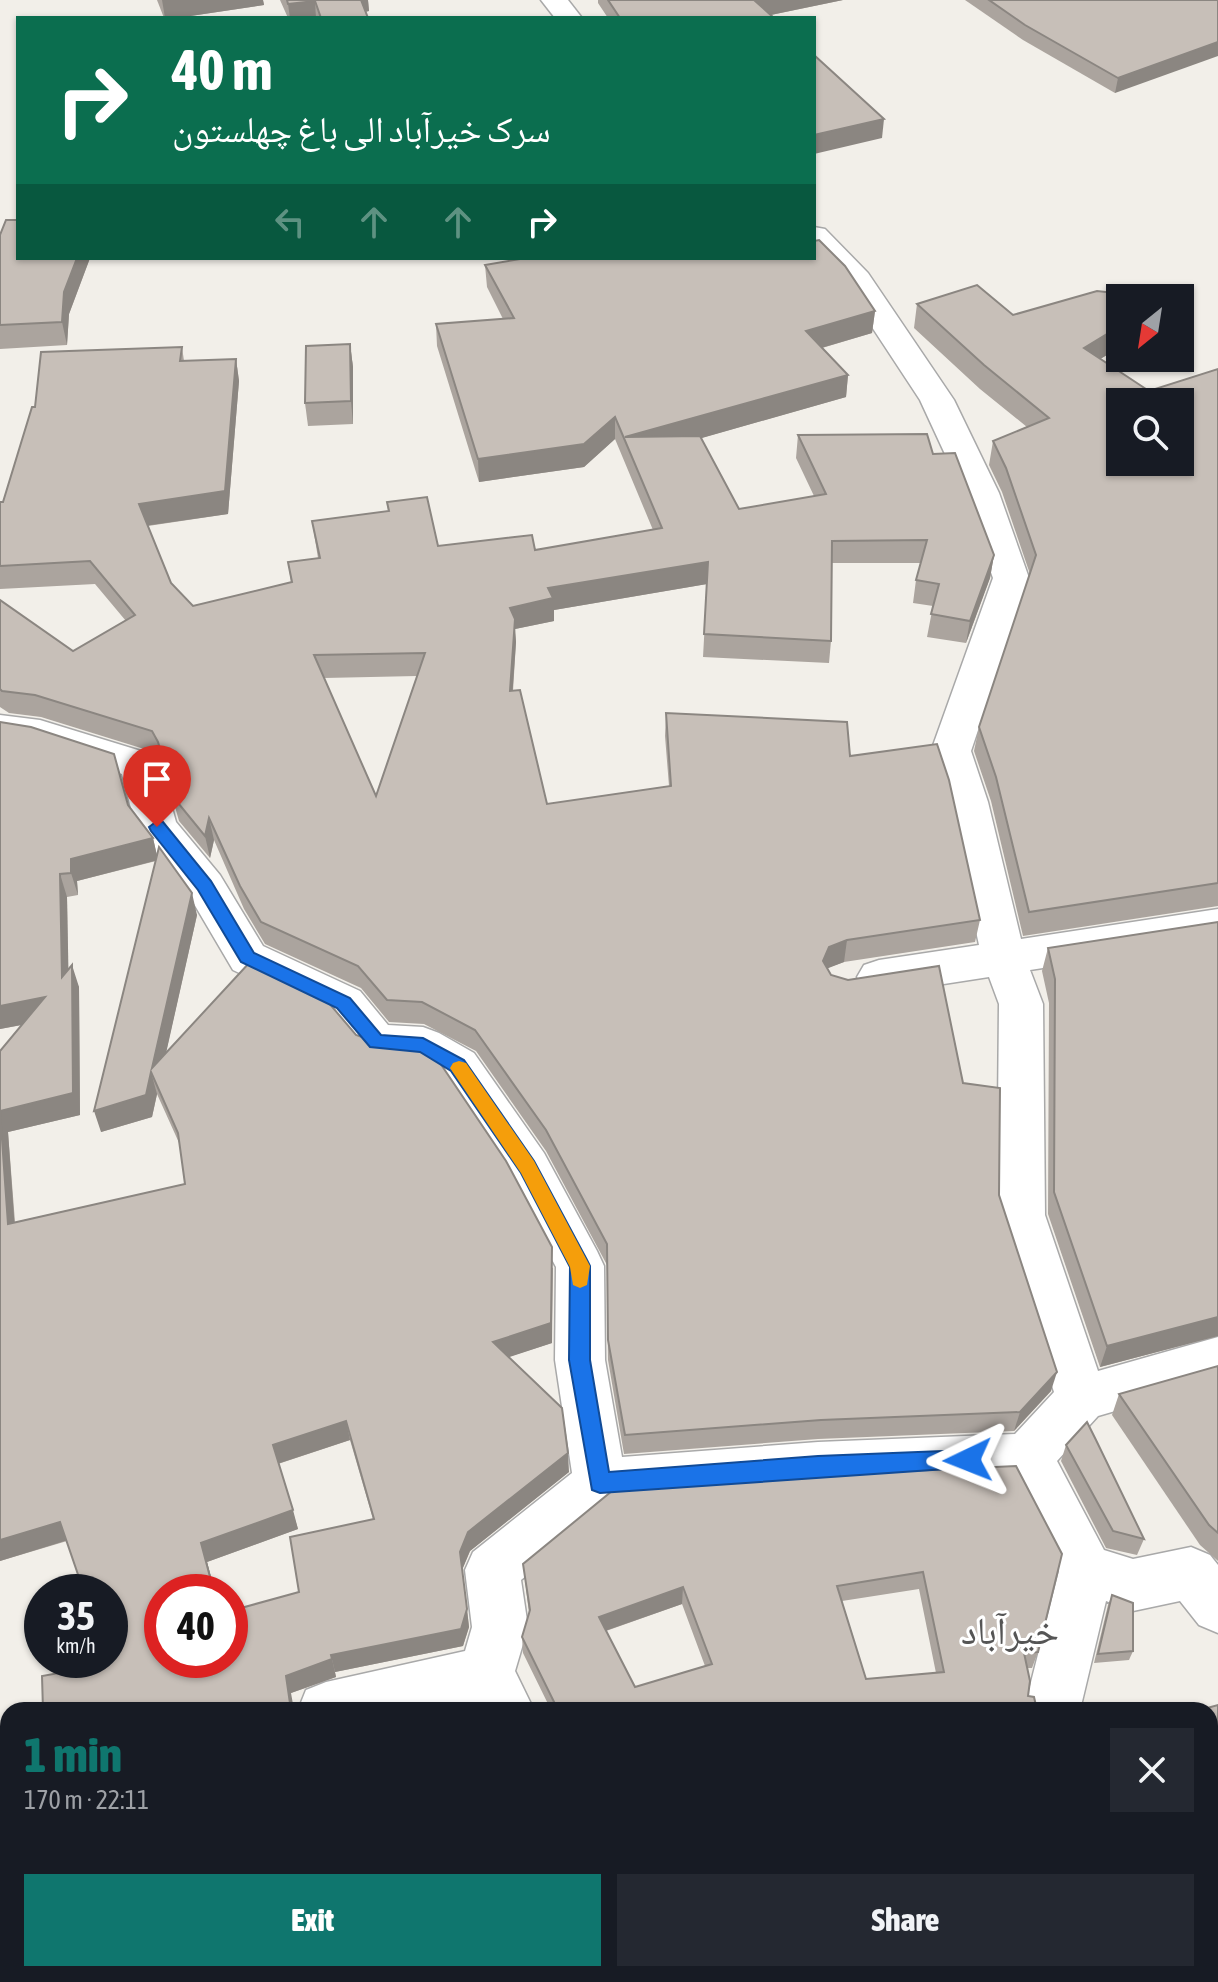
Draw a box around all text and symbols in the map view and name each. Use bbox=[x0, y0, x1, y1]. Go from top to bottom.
text: 40 m bbox=[172, 38, 273, 102]
icon: right bbox=[40, 48, 144, 152]
text: سرک خیرآباد الی باغ چهلستون bbox=[172, 108, 551, 150]
icon: left bbox=[268, 200, 312, 244]
icon: ahead bbox=[352, 200, 396, 244]
icon: ahead bbox=[436, 200, 480, 244]
icon: right bbox=[520, 200, 564, 244]
north arrow bbox=[1106, 284, 1194, 372]
map controls bbox=[1106, 284, 1194, 476]
button: search bbox=[1106, 388, 1194, 476]
pin bbox=[123, 745, 191, 827]
icon: arrive bbox=[135, 757, 179, 801]
position arrow bbox=[926, 1418, 1010, 1502]
speed limit sign: 40 bbox=[144, 1574, 248, 1678]
text: 35 bbox=[57, 1593, 95, 1638]
district label: خیرآباد bbox=[961, 1609, 1059, 1652]
text: km/h bbox=[56, 1634, 96, 1657]
text: 1 min bbox=[24, 1727, 122, 1782]
button: close bbox=[1110, 1728, 1194, 1812]
text: 170 m · 22:11 bbox=[24, 1785, 149, 1815]
button: Exit bbox=[24, 1874, 601, 1966]
button: Share bbox=[617, 1874, 1194, 1966]

